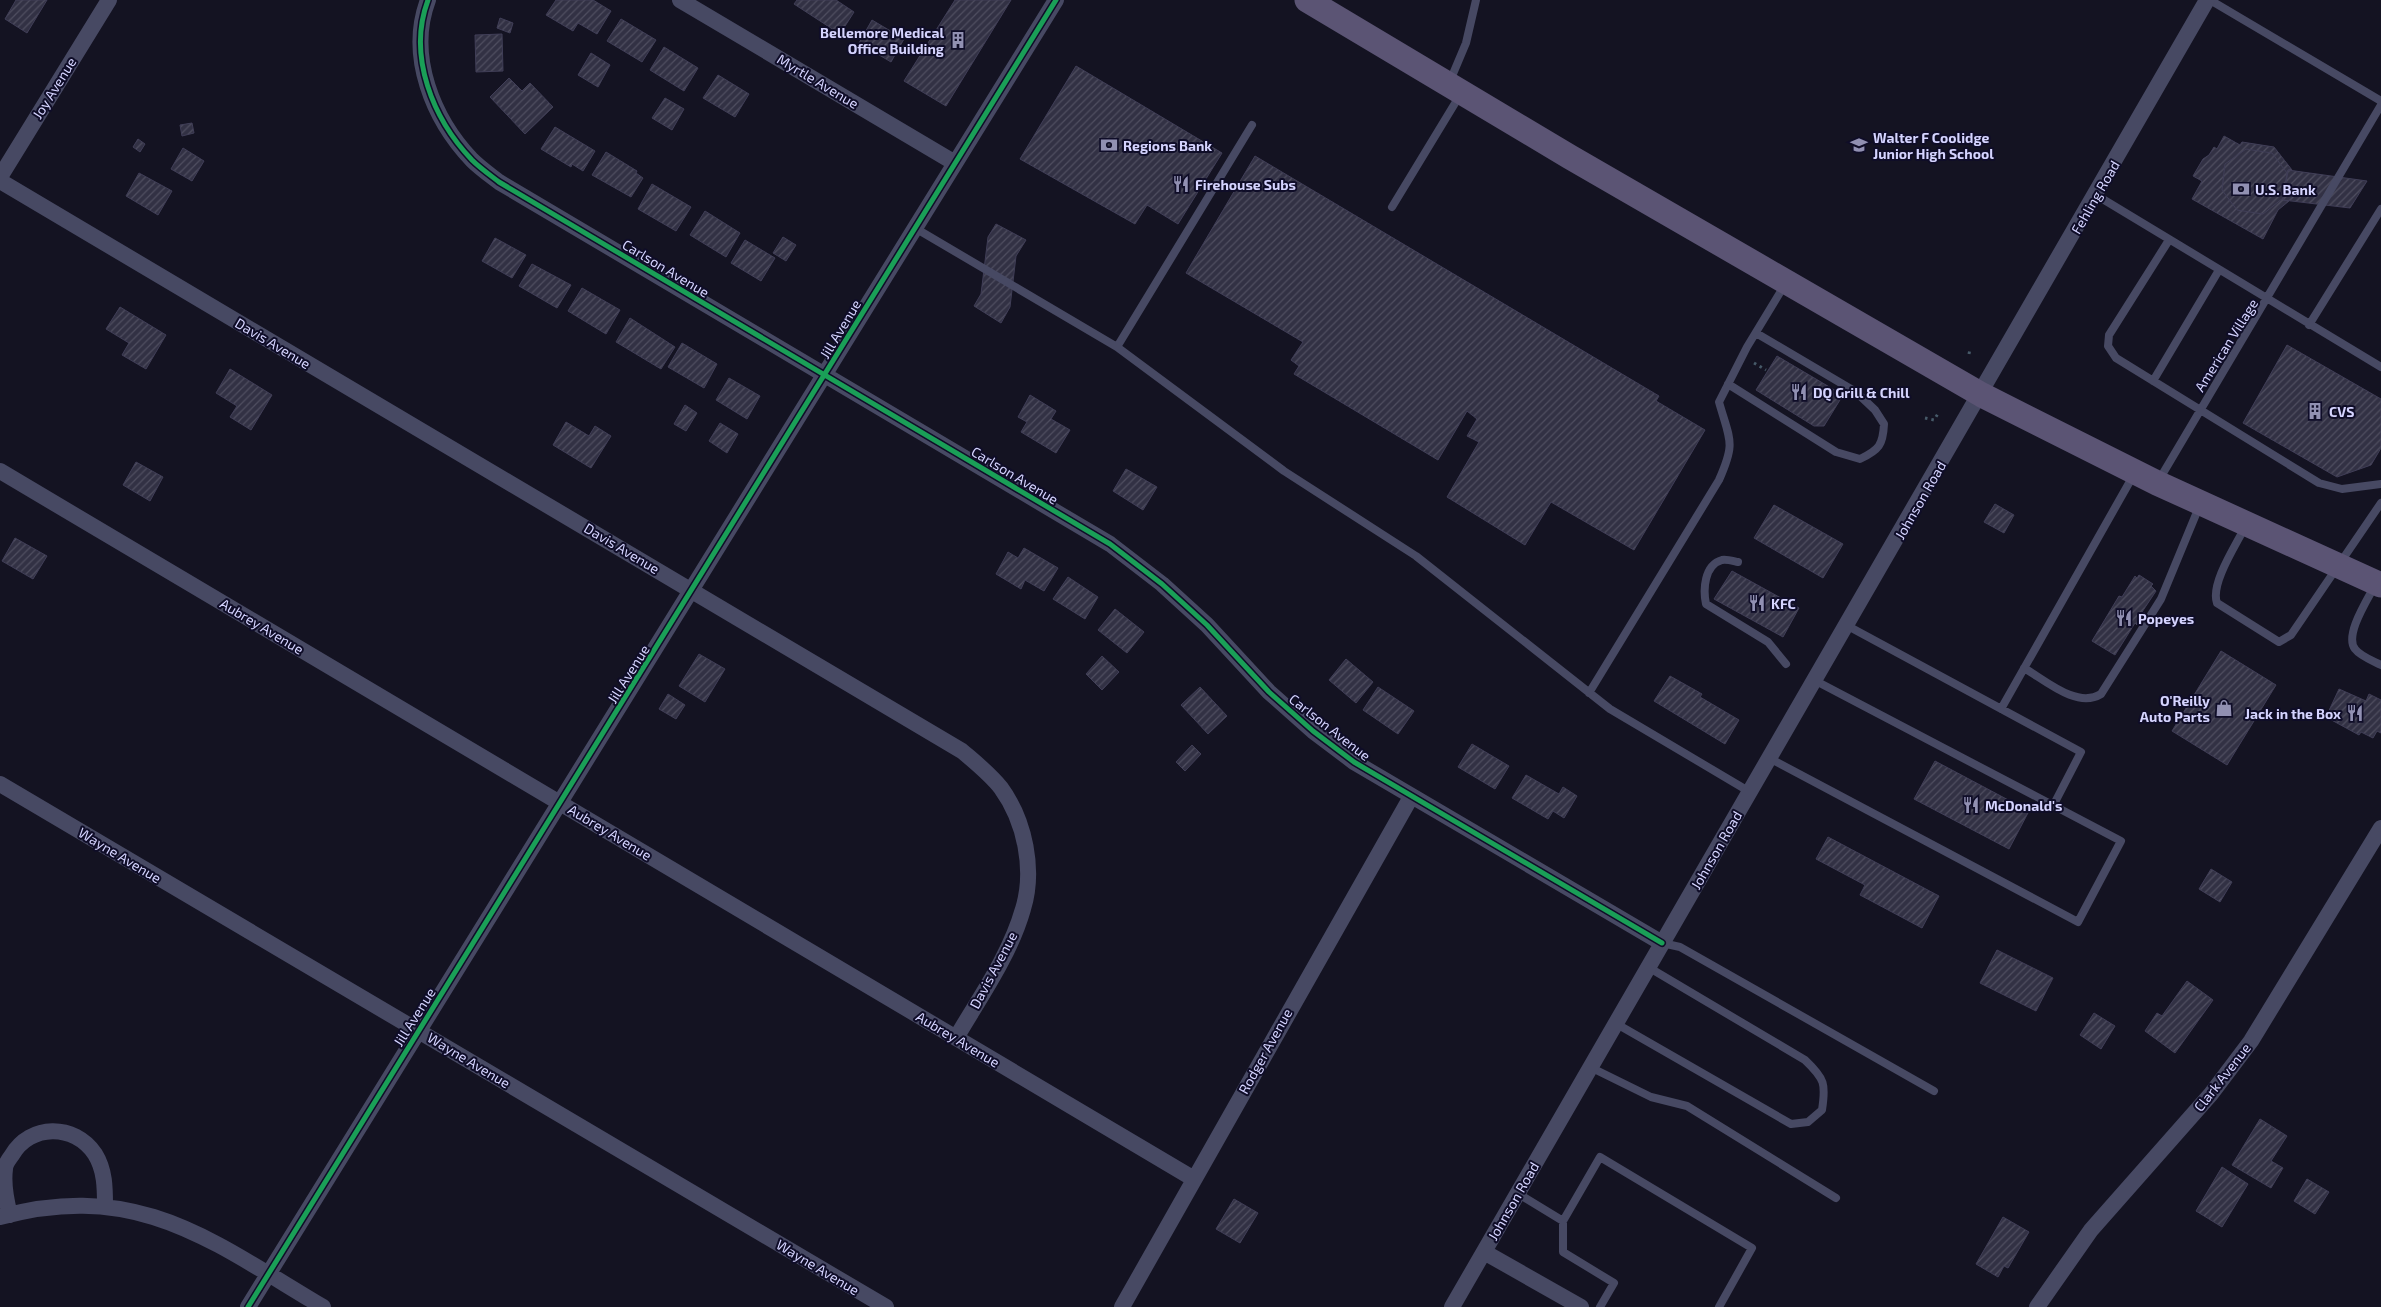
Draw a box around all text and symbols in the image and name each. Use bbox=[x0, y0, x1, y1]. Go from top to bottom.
place label: Bellemore Medical Office Building bbox=[820, 24, 944, 57]
building icon: Bellemore Medical Office Building bbox=[948, 30, 968, 50]
street label: Myrtle Avenue bbox=[774, 50, 862, 112]
street label: Joy Avenue bbox=[28, 54, 80, 122]
place label: Walter F Coolidge Junior High School bbox=[1873, 129, 1994, 162]
bank icon: Regions Bank bbox=[1099, 135, 1119, 155]
school or university icon: Walter F Coolidge Junior High School bbox=[1849, 135, 1869, 155]
place label: Regions Bank bbox=[1123, 137, 1212, 154]
street label: Fehling Road bbox=[2067, 157, 2123, 237]
restaurant icon: Firehouse Subs bbox=[1171, 174, 1191, 194]
place label: Firehouse Subs bbox=[1195, 176, 1296, 193]
bank icon: U.S. Bank bbox=[2231, 179, 2251, 199]
place label: U.S. Bank bbox=[2255, 181, 2316, 198]
street label: Carlson Avenue bbox=[619, 235, 713, 301]
street label: American Village bbox=[2191, 295, 2261, 395]
street label: Jill Avenue bbox=[816, 296, 864, 362]
street label: Davis Avenue bbox=[232, 314, 314, 372]
restaurant icon: DQ Grill & Chill bbox=[1789, 382, 1809, 402]
place label: DQ Grill & Chill bbox=[1813, 384, 1910, 402]
building icon: CVS bbox=[2305, 401, 2325, 421]
place label: CVS bbox=[2329, 403, 2354, 420]
street label: Carlson Avenue bbox=[968, 442, 1062, 508]
street label: Johnson Road bbox=[1891, 458, 1949, 542]
street label: Davis Avenue bbox=[581, 519, 663, 577]
restaurant icon: KFC bbox=[1747, 593, 1767, 613]
street label: Aubrey Avenue bbox=[217, 594, 307, 658]
place label: KFC bbox=[1771, 595, 1796, 612]
restaurant icon: Popeyes bbox=[2114, 608, 2134, 628]
place label: Popeyes bbox=[2138, 610, 2194, 627]
street label: Jill Avenue bbox=[603, 642, 653, 706]
street label: Carlson Avenue bbox=[1286, 690, 1374, 764]
place label: O'Reilly Auto Parts bbox=[2140, 692, 2210, 725]
shop icon: O'Reilly Auto Parts bbox=[2214, 698, 2234, 718]
restaurant icon: Jack in the Box bbox=[2345, 703, 2365, 723]
place label: Jack in the Box bbox=[2245, 705, 2341, 722]
restaurant icon: McDonald's bbox=[1961, 795, 1981, 815]
place label: McDonald's bbox=[1985, 797, 2063, 814]
street label: Aubrey Avenue bbox=[565, 800, 655, 864]
street label: Johnson Road bbox=[1687, 808, 1745, 892]
street label: Wayne Avenue bbox=[76, 824, 164, 886]
street label: Davis Avenue bbox=[966, 929, 1020, 1011]
street label: Jill Avenue bbox=[389, 985, 439, 1049]
street label: Rodger Avenue bbox=[1235, 1005, 1295, 1097]
street label: Aubrey Avenue bbox=[913, 1007, 1003, 1071]
street label: Wayne Avenue bbox=[425, 1029, 513, 1091]
street label: Clark Avenue bbox=[2190, 1039, 2254, 1115]
street label: Johnson Road bbox=[1484, 1159, 1542, 1243]
street label: Wayne Avenue bbox=[774, 1236, 862, 1298]

